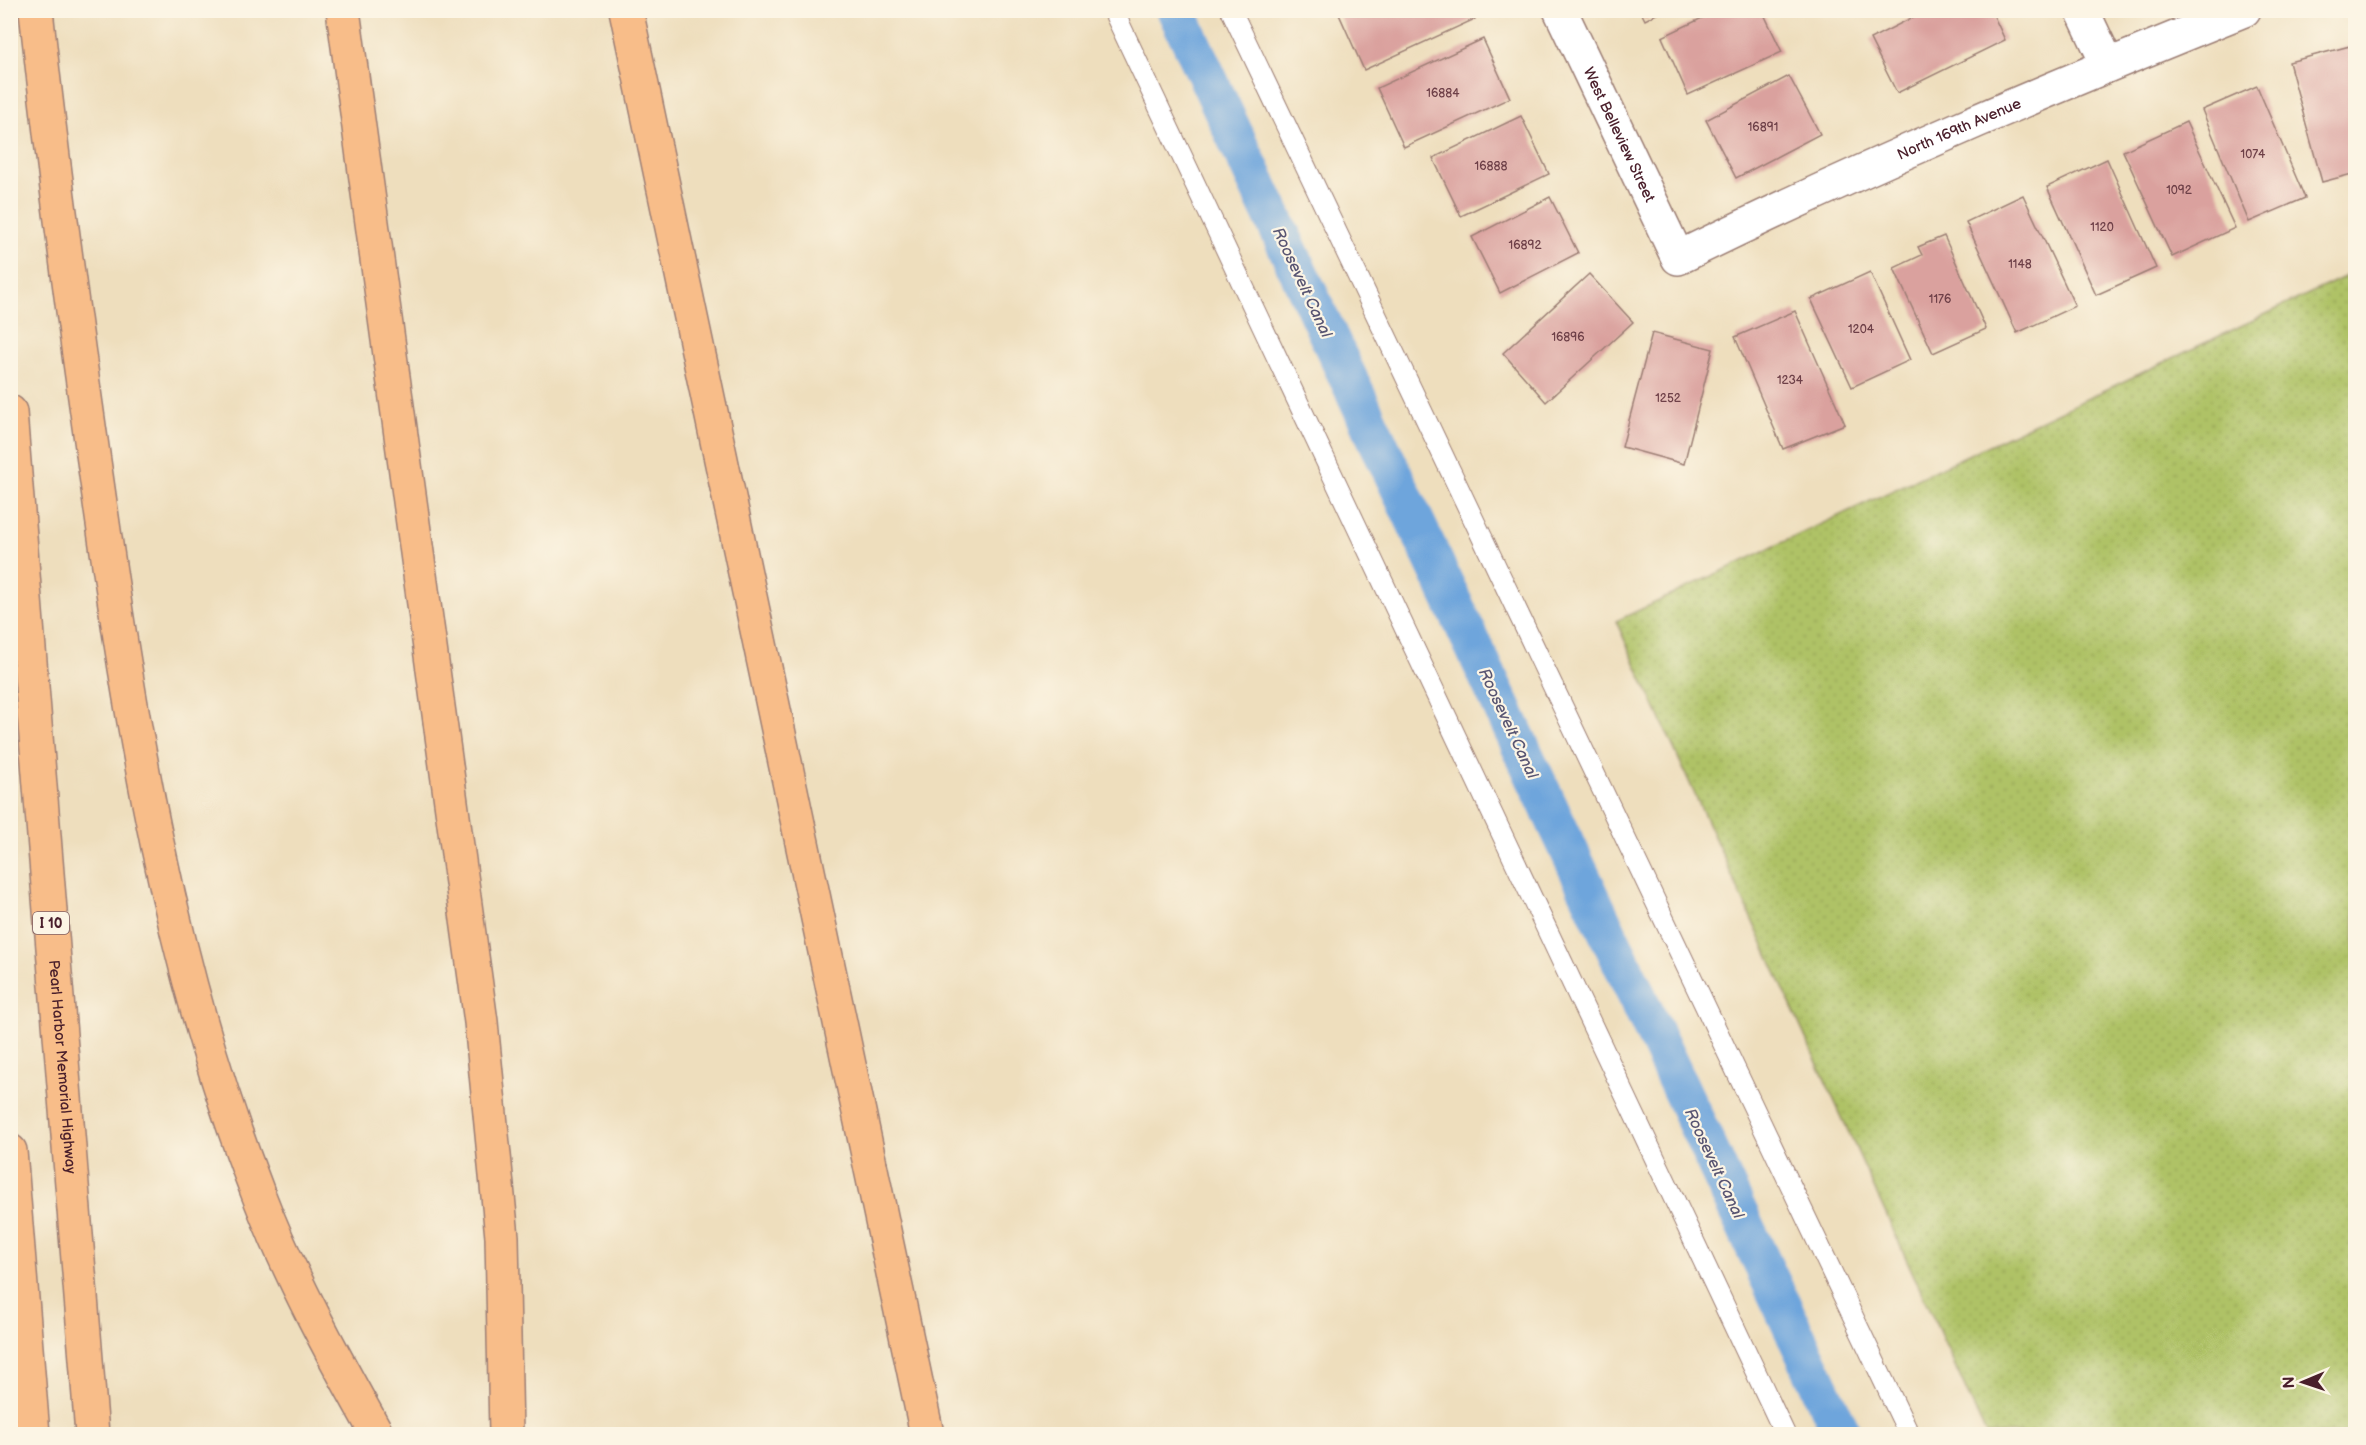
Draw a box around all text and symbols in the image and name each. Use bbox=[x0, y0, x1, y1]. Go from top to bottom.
street label: West Belleview Street bbox=[1579, 64, 1659, 206]
house number: 16884 bbox=[1426, 86, 1460, 101]
street label: North 169th Avenue bbox=[1894, 94, 2024, 165]
house number: 16891 bbox=[1748, 120, 1778, 135]
house number: 1074 bbox=[2241, 147, 2266, 162]
house number: 16888 bbox=[1475, 159, 1507, 174]
house number: 1092 bbox=[2166, 183, 2192, 198]
house number: 1120 bbox=[2090, 220, 2114, 235]
water label: Roosevelt Canal bbox=[1268, 225, 1336, 342]
house number: 16892 bbox=[1509, 238, 1542, 253]
house number: 1148 bbox=[2008, 257, 2032, 272]
house number: 1176 bbox=[1929, 292, 1951, 307]
house number: 1204 bbox=[1848, 322, 1875, 337]
house number: 16896 bbox=[1551, 330, 1585, 345]
house number: 1234 bbox=[1777, 373, 1804, 388]
house number: 1252 bbox=[1655, 391, 1681, 406]
water label: Roosevelt Canal bbox=[1474, 666, 1542, 783]
road number: I 10 bbox=[33, 912, 69, 934]
street label: Pearl Harbor Memorial Highway bbox=[44, 959, 80, 1175]
water label: Roosevelt Canal bbox=[1680, 1106, 1748, 1223]
north arrow bbox=[2273, 1352, 2333, 1412]
text: N bbox=[2280, 1376, 2299, 1389]

